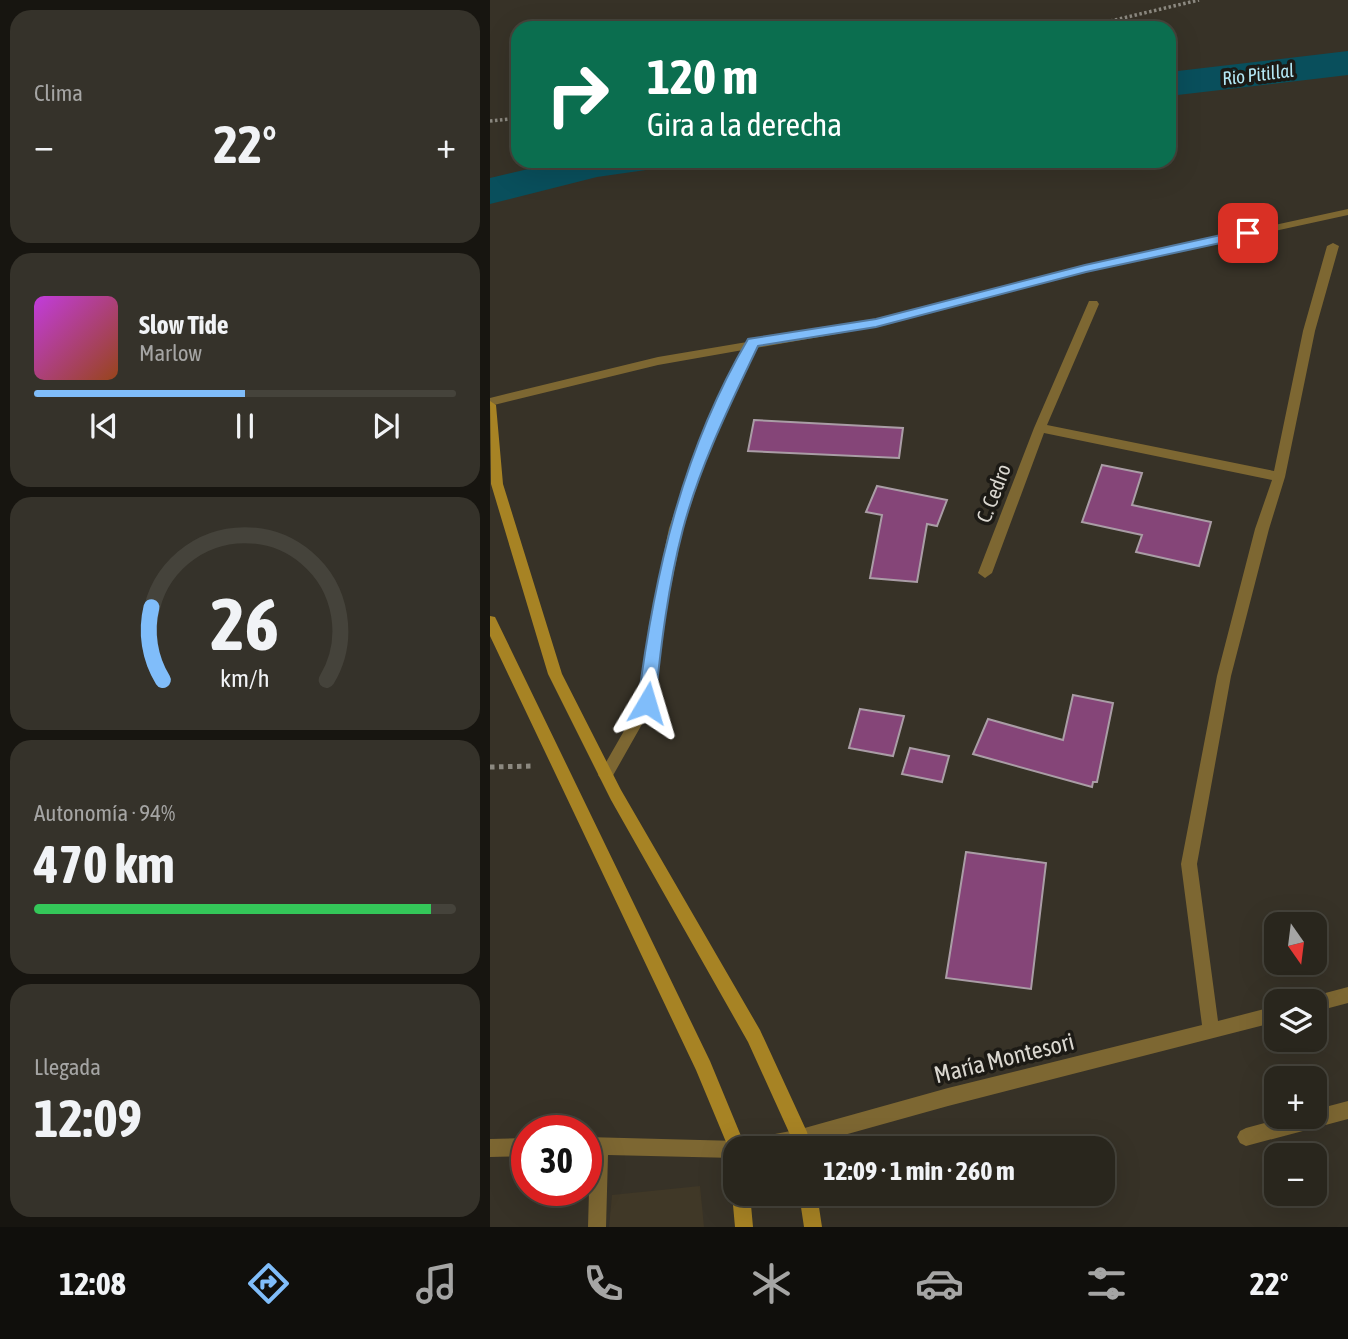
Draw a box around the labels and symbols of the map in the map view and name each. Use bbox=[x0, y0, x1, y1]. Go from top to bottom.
water label: Rio Pitillal bbox=[1221, 59, 1295, 89]
pin bbox=[1218, 203, 1278, 263]
street label: C. Cedro bbox=[971, 460, 1015, 526]
position arrow bbox=[610, 666, 684, 740]
north arrow bbox=[1264, 912, 1326, 975]
street label: María Montesori bbox=[931, 1028, 1077, 1088]
speed limit sign: 30 bbox=[511, 1115, 602, 1206]

